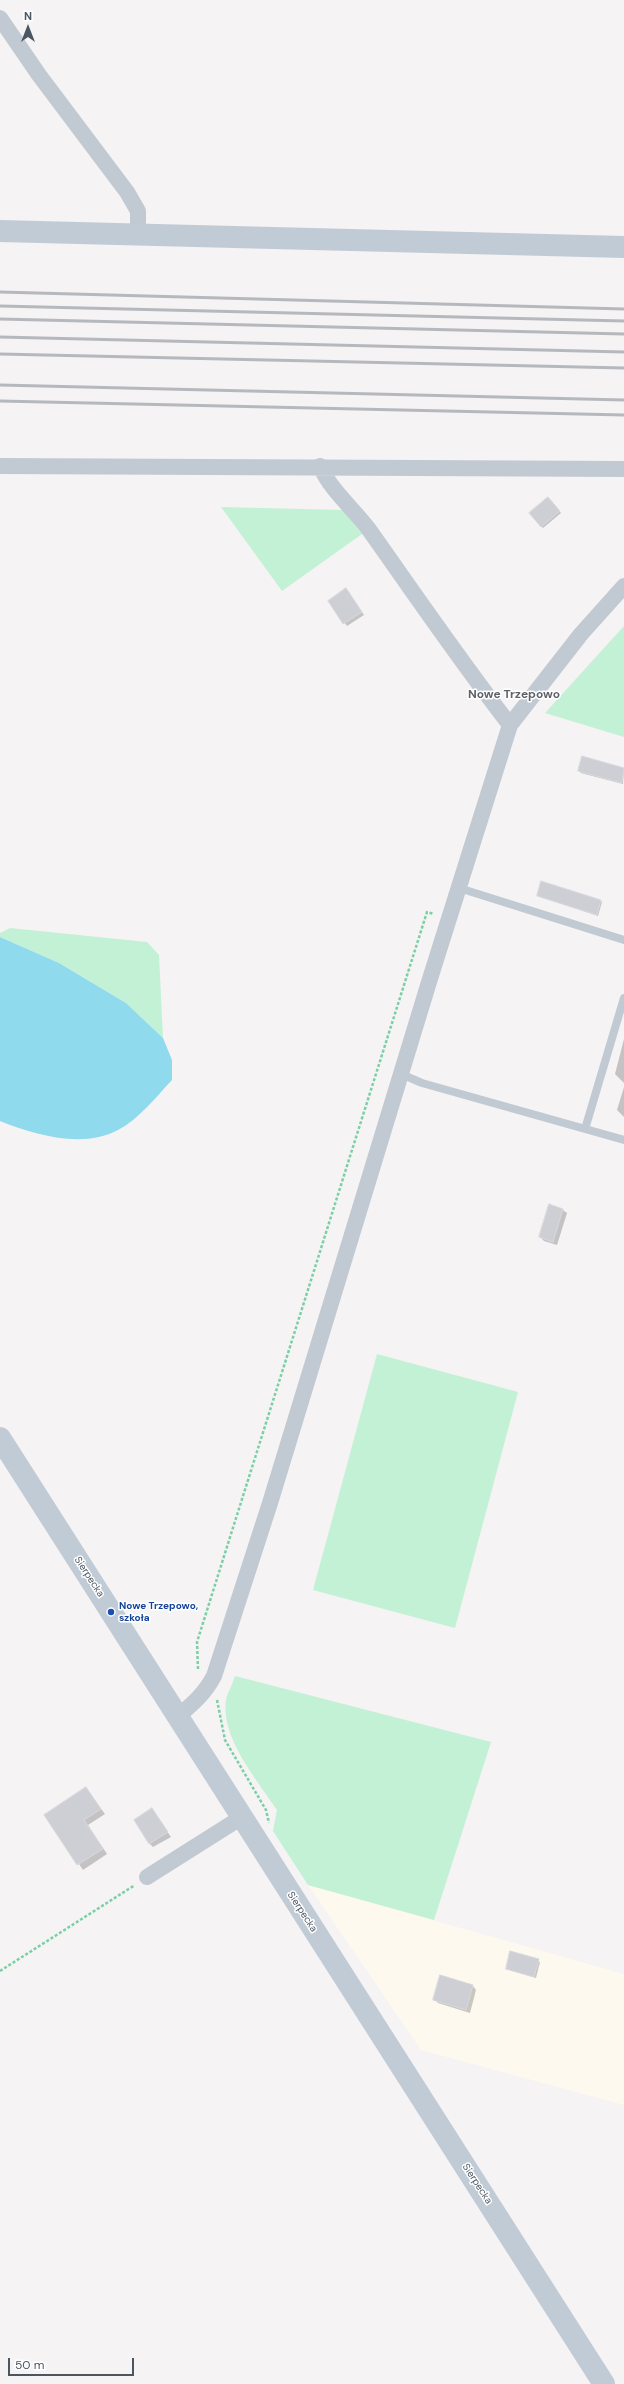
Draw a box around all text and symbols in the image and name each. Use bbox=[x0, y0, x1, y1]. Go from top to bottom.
north arrow bbox=[8, 8, 48, 48]
text: N bbox=[24, 9, 32, 23]
district label: Nowe Trzepowo bbox=[468, 688, 560, 702]
street label: Sierpecka bbox=[72, 1555, 106, 1599]
place label: Nowe Trzepowo, szkoła bbox=[119, 1600, 198, 1624]
marker: Nowe Trzepowo, szkoła bbox=[106, 1607, 116, 1617]
street label: Sierpecka bbox=[285, 1890, 319, 1934]
street label: Sierpecka bbox=[460, 2162, 494, 2206]
scale bar bbox=[10, 2350, 136, 2376]
text: 50 m bbox=[15, 2357, 44, 2373]

